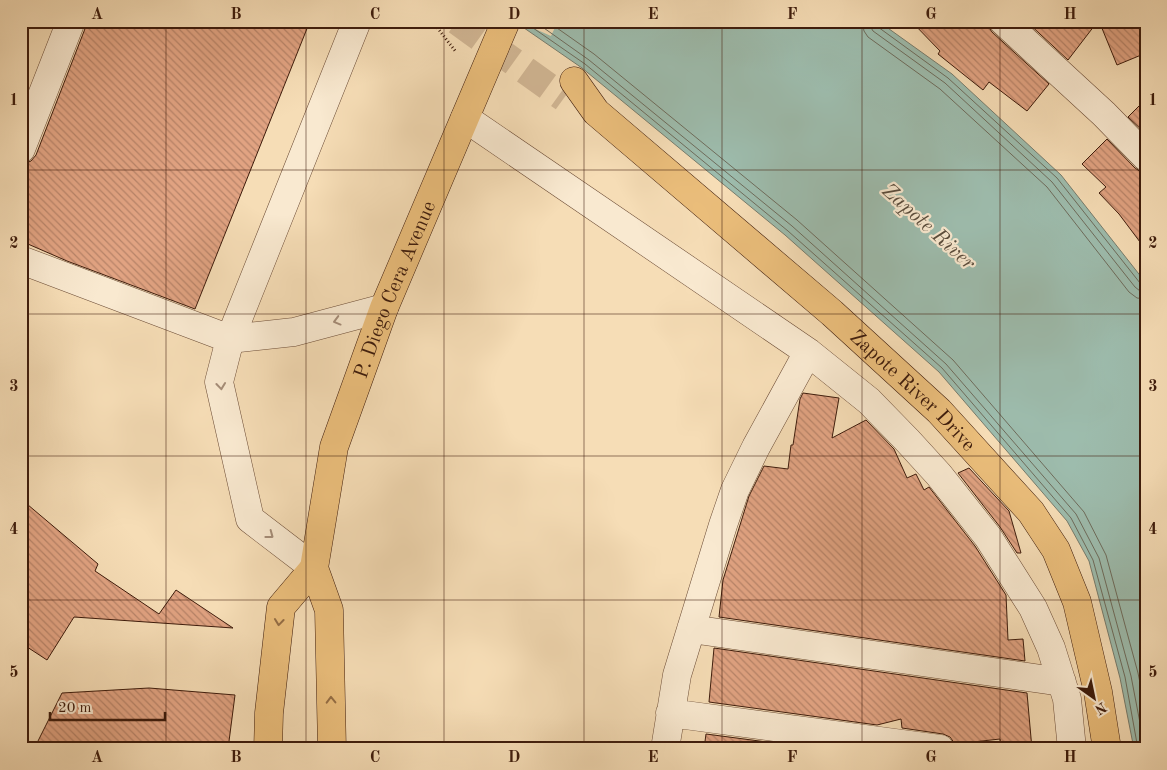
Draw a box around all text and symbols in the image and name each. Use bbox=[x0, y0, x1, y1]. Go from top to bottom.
text: A bbox=[91, 7, 103, 23]
text: B bbox=[230, 7, 242, 23]
text: C bbox=[370, 7, 380, 23]
text: D bbox=[508, 7, 520, 23]
text: E bbox=[647, 7, 659, 23]
text: F bbox=[787, 7, 798, 23]
text: G bbox=[925, 7, 937, 23]
text: H bbox=[1063, 7, 1077, 23]
text: 1 bbox=[9, 93, 19, 109]
text: 1 bbox=[1148, 93, 1158, 109]
water label: Zapote River bbox=[877, 180, 979, 275]
street label: P. Diego Cera Avenue bbox=[352, 198, 440, 381]
text: 2 bbox=[9, 236, 19, 252]
text: 2 bbox=[1148, 236, 1158, 252]
one-way arrow bbox=[334, 315, 342, 325]
street label: Zapote River Drive bbox=[845, 327, 978, 456]
text: 3 bbox=[9, 379, 19, 395]
text: 3 bbox=[1148, 379, 1158, 395]
one-way arrow bbox=[215, 382, 226, 390]
text: 4 bbox=[9, 522, 19, 538]
text: 4 bbox=[1148, 522, 1158, 538]
one-way arrow bbox=[264, 529, 274, 538]
one-way arrow bbox=[274, 618, 285, 626]
text: 5 bbox=[9, 665, 19, 681]
text: 5 bbox=[1148, 665, 1158, 681]
north arrow bbox=[1070, 672, 1120, 722]
scale bar bbox=[50, 690, 165, 722]
one-way arrow bbox=[326, 696, 336, 704]
text: N bbox=[1092, 699, 1109, 717]
text: 20 m bbox=[58, 701, 92, 716]
text: A bbox=[91, 750, 103, 766]
text: B bbox=[230, 750, 242, 766]
text: C bbox=[370, 750, 380, 766]
text: D bbox=[508, 750, 520, 766]
text: E bbox=[647, 750, 659, 766]
text: F bbox=[787, 750, 798, 766]
text: G bbox=[925, 750, 937, 766]
text: H bbox=[1063, 750, 1077, 766]

